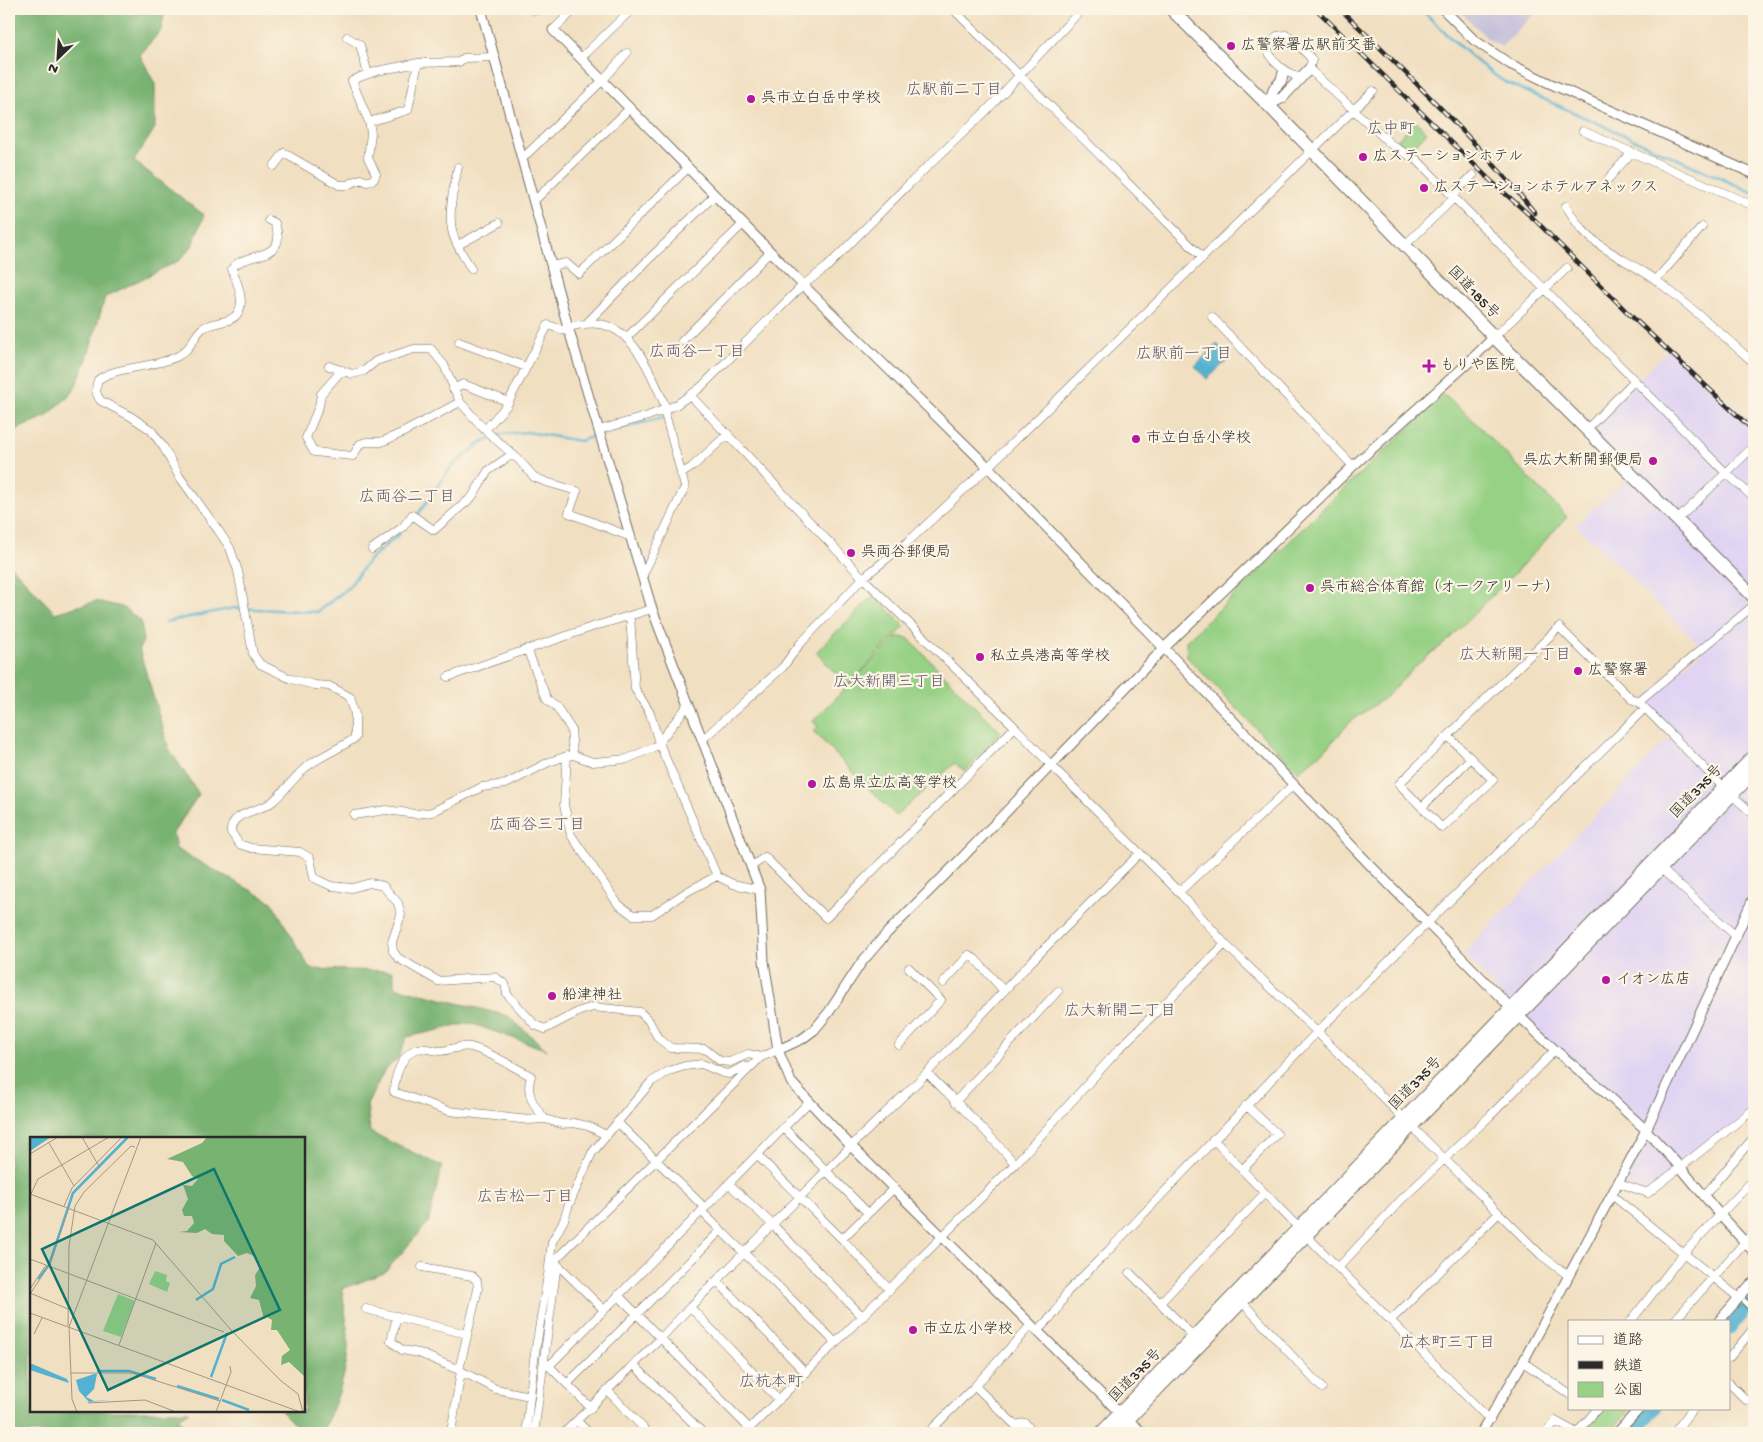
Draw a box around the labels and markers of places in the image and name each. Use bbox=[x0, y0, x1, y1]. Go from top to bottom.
place label: 広警察署広駅前交番 bbox=[1241, 36, 1376, 55]
marker: 広警察署広駅前交番 bbox=[1225, 40, 1237, 52]
place label: 呉市立白岳中学校 bbox=[761, 89, 881, 108]
marker: 呉市立白岳中学校 bbox=[745, 93, 757, 105]
place label: 広ステーションホテル bbox=[1373, 148, 1523, 166]
marker: 広ステーションホテル bbox=[1357, 151, 1369, 163]
place label: 広ステーションホテルアネックス bbox=[1434, 179, 1658, 197]
marker: 広ステーションホテルアネックス bbox=[1418, 182, 1430, 194]
place label: もりや医院 bbox=[1440, 357, 1515, 375]
marker: もりや医院 bbox=[1422, 359, 1436, 373]
place label: 市立白岳小学校 bbox=[1146, 430, 1251, 448]
marker: 市立白岳小学校 bbox=[1130, 433, 1142, 445]
place label: 呉広大新開郵便局 bbox=[1523, 452, 1643, 470]
marker: 呉広大新開郵便局 bbox=[1647, 455, 1659, 467]
place label: 呉両谷郵便局 bbox=[861, 544, 951, 562]
marker: 呉両谷郵便局 bbox=[845, 547, 857, 559]
place label: 呉市総合体育館（オークアリーナ） bbox=[1320, 578, 1560, 597]
marker: 呉市総合体育館（オークアリーナ） bbox=[1304, 582, 1316, 594]
place label: 私立呉港高等学校 bbox=[990, 647, 1110, 666]
marker: 私立呉港高等学校 bbox=[974, 651, 986, 663]
place label: 広警察署 bbox=[1588, 661, 1648, 680]
marker: 広警察署 bbox=[1572, 665, 1584, 677]
place label: 広島県立広高等学校 bbox=[822, 774, 957, 793]
marker: 広島県立広高等学校 bbox=[806, 778, 818, 790]
place label: イオン広店 bbox=[1616, 970, 1690, 989]
marker: イオン広店 bbox=[1600, 974, 1612, 986]
place label: 船津神社 bbox=[562, 986, 622, 1005]
marker: 船津神社 bbox=[546, 990, 558, 1002]
place label: 市立広小学校 bbox=[923, 1321, 1013, 1339]
marker: 市立広小学校 bbox=[907, 1324, 919, 1336]

